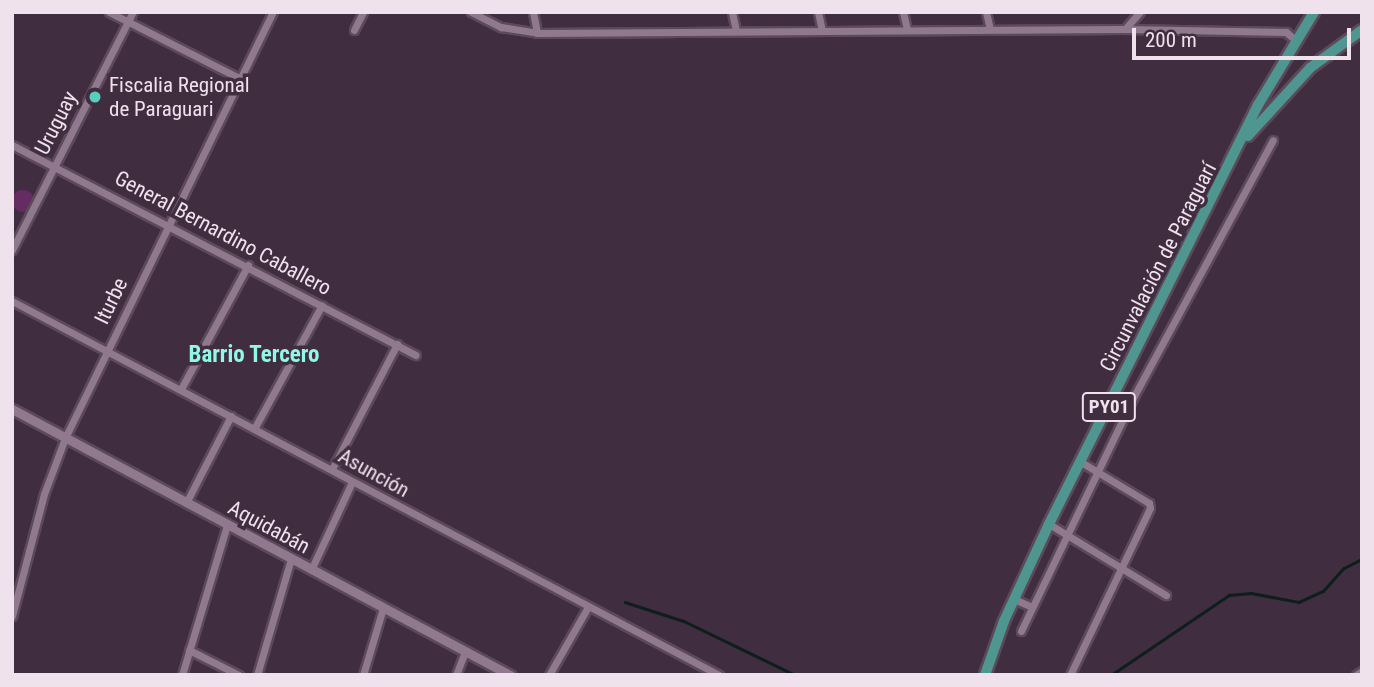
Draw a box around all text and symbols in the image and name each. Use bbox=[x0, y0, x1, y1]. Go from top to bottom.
scale bar bbox=[1136, 14, 1355, 58]
text: 200 m bbox=[1145, 28, 1197, 52]
place label: Fiscalia Regional de Paraguari bbox=[109, 72, 250, 122]
street label: Uruguay bbox=[29, 87, 83, 159]
marker: Fiscalia Regional de Paraguari bbox=[87, 89, 103, 105]
street label: Circunvalación de Paraguarí bbox=[1094, 158, 1222, 376]
street label: General Bernardino Caballero bbox=[110, 165, 336, 301]
street label: Iturbe bbox=[89, 274, 133, 328]
district label: Barrio Tercero bbox=[188, 341, 320, 369]
road number: PY01 bbox=[1081, 392, 1137, 422]
street label: Asunción bbox=[334, 443, 414, 503]
street label: Aquidabán bbox=[224, 495, 314, 559]

